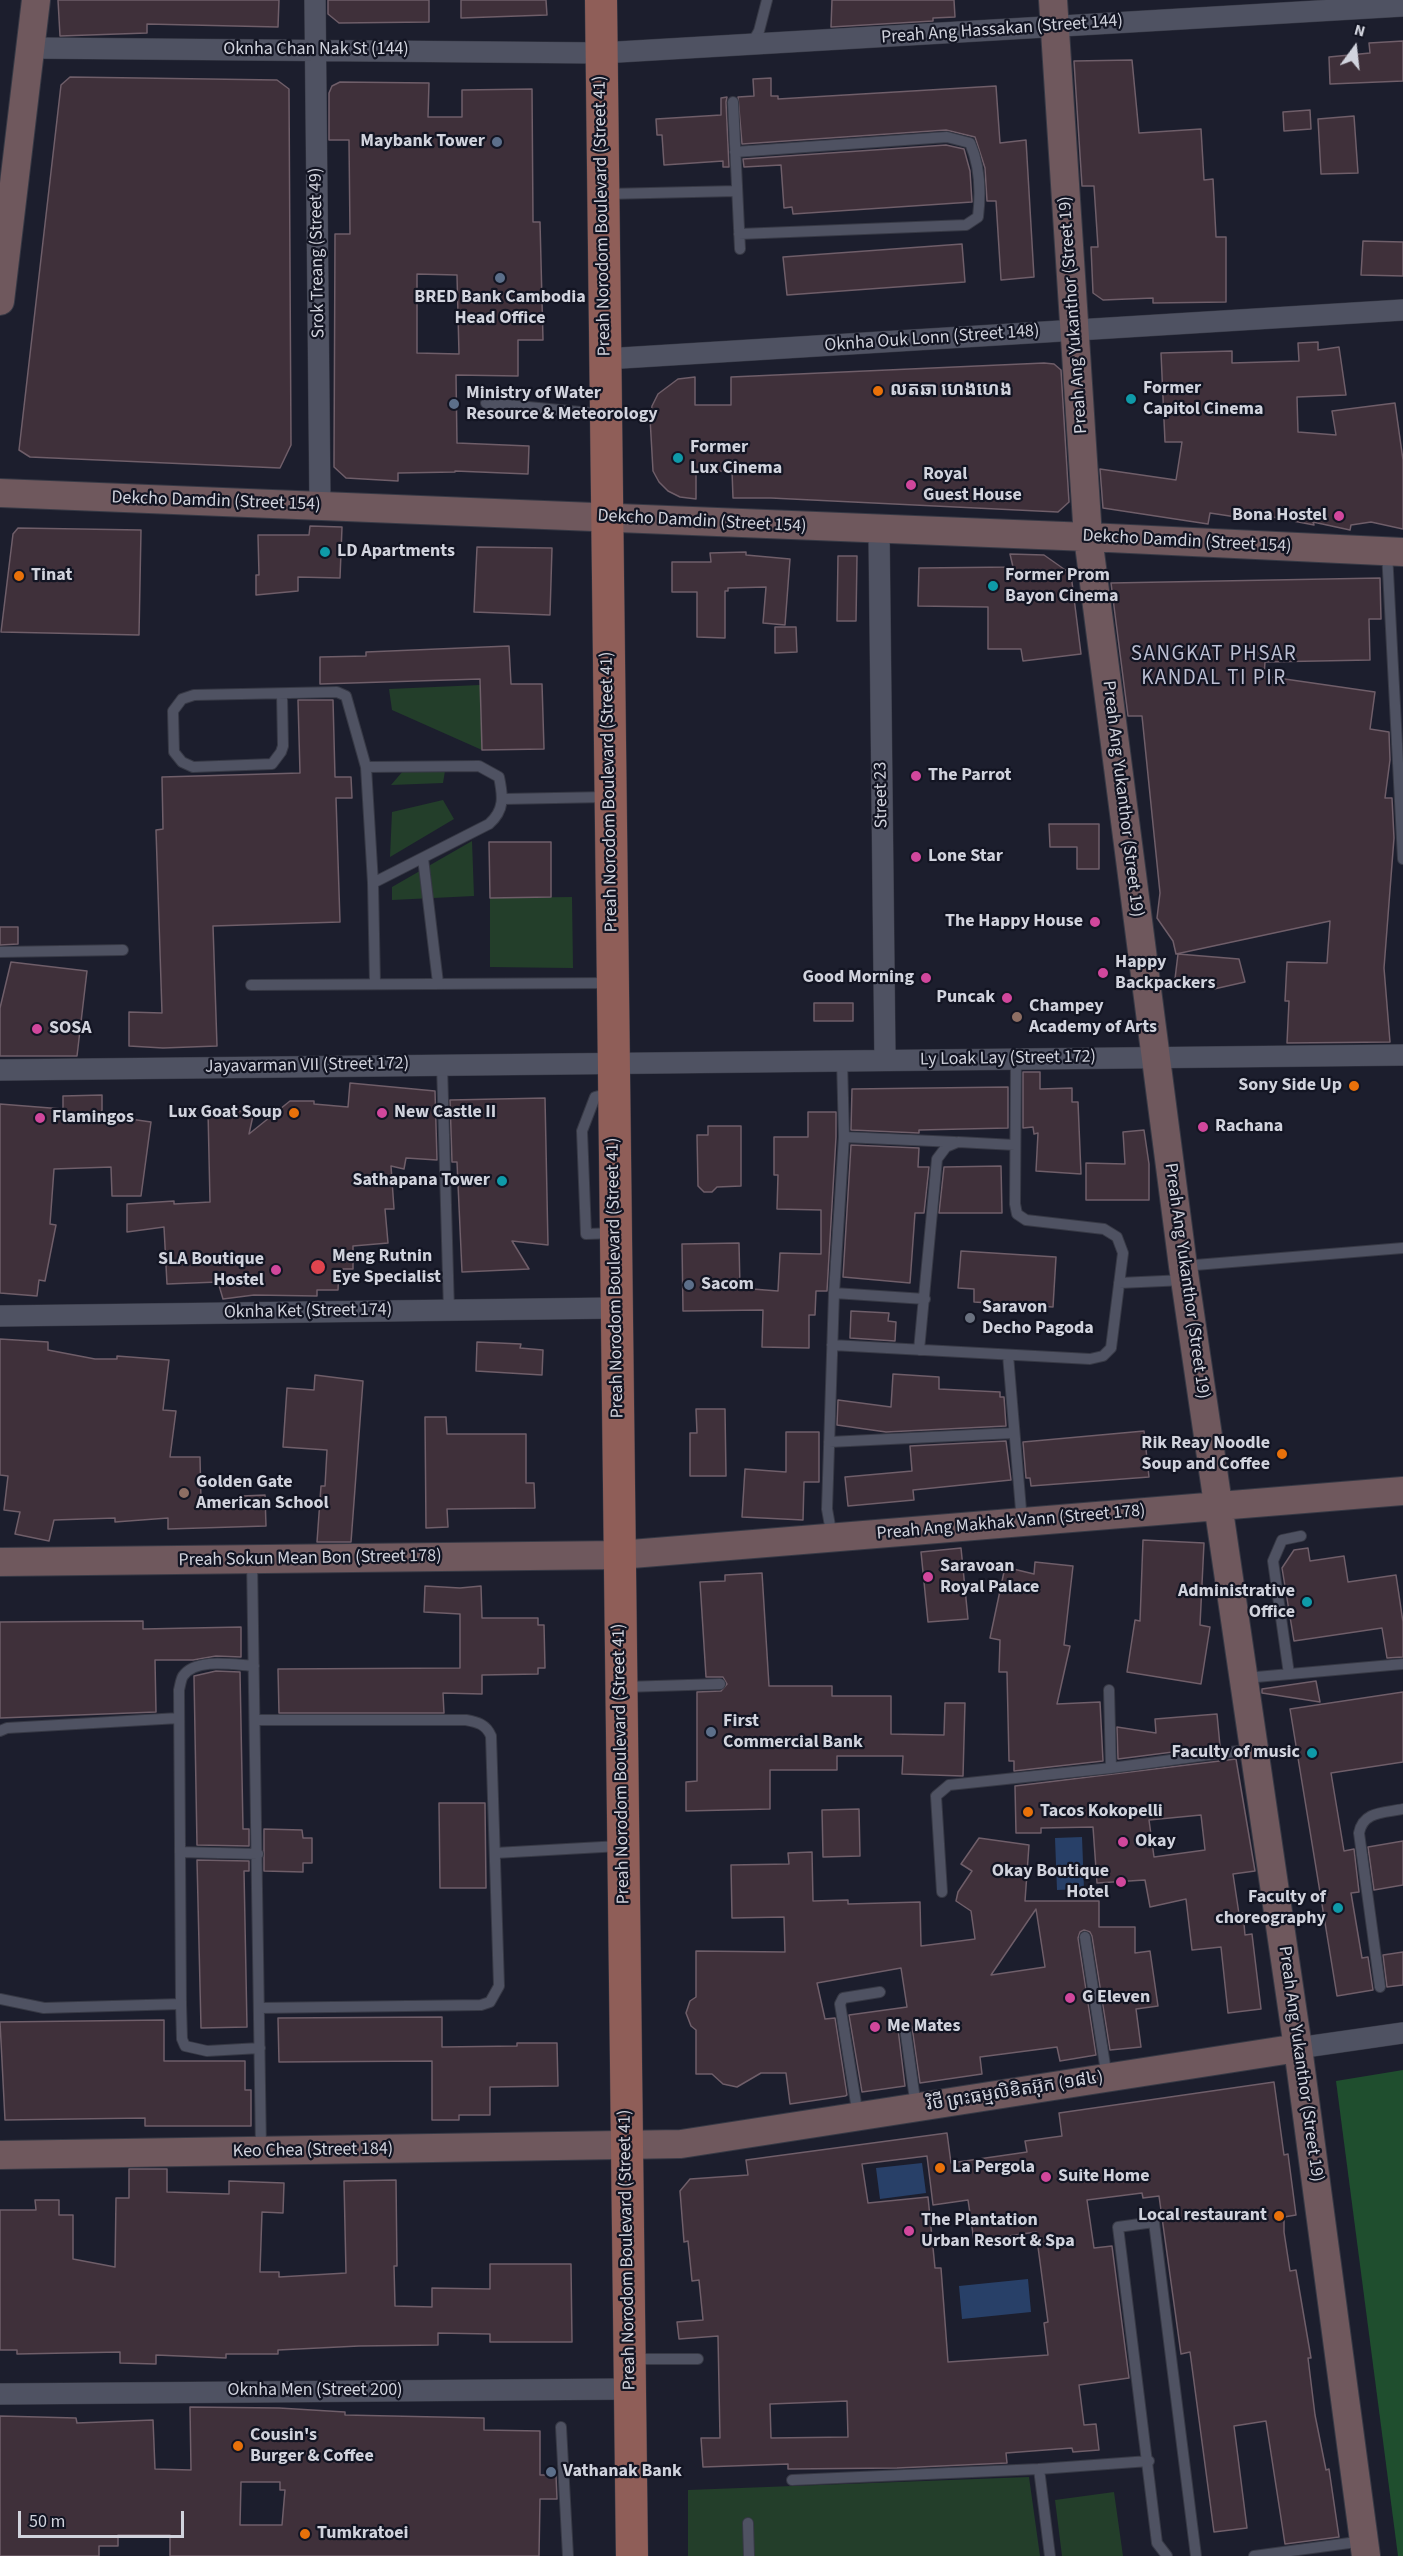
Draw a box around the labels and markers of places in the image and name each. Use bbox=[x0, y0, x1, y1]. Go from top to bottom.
place label: Maybank Tower bbox=[360, 131, 485, 153]
marker: Maybank Tower bbox=[490, 135, 504, 149]
marker: BRED Bank Cambodia Head Office bbox=[493, 271, 507, 285]
place label: BRED Bank Cambodia Head Office bbox=[414, 287, 586, 330]
place label: Former Capitol Cinema bbox=[1143, 378, 1264, 420]
place label: លតឆា ហេងហេង bbox=[890, 380, 1012, 402]
place label: Ministry of Water Resource & Meteorology bbox=[466, 383, 658, 426]
marker: លតឆា ហេងហេង bbox=[871, 384, 885, 398]
marker: Former Capitol Cinema bbox=[1124, 392, 1138, 406]
marker: Ministry of Water Resource & Meteorology bbox=[447, 397, 461, 411]
place label: Former Lux Cinema bbox=[690, 437, 782, 480]
marker: Former Lux Cinema bbox=[671, 451, 685, 465]
place label: Royal Guest House bbox=[923, 464, 1022, 506]
marker: Royal Guest House bbox=[904, 478, 918, 492]
place label: Bona Hostel bbox=[1232, 505, 1327, 527]
marker: Bona Hostel bbox=[1332, 509, 1346, 523]
place label: LD Apartments bbox=[337, 541, 455, 563]
marker: LD Apartments bbox=[318, 545, 332, 559]
place label: Tinat bbox=[31, 565, 72, 587]
place label: Former Prom Bayon Cinema bbox=[1005, 565, 1118, 608]
marker: Tinat bbox=[12, 569, 26, 583]
marker: Former Prom Bayon Cinema bbox=[986, 579, 1000, 593]
place label: The Parrot bbox=[928, 765, 1011, 787]
marker: The Parrot bbox=[909, 769, 923, 783]
place label: Lone Star bbox=[928, 846, 1003, 868]
marker: Lone Star bbox=[909, 850, 923, 864]
place label: The Happy House bbox=[945, 911, 1083, 933]
marker: The Happy House bbox=[1088, 915, 1102, 929]
place label: Happy Backpackers bbox=[1115, 952, 1215, 994]
marker: Happy Backpackers bbox=[1096, 966, 1110, 980]
place label: Good Morning bbox=[803, 967, 914, 989]
marker: Good Morning bbox=[919, 971, 933, 985]
place label: Puncak bbox=[936, 987, 995, 1009]
marker: Puncak bbox=[1000, 991, 1014, 1005]
place label: Champey Academy of Arts bbox=[1029, 996, 1157, 1038]
marker: Champey Academy of Arts bbox=[1010, 1010, 1024, 1024]
place label: SOSA bbox=[49, 1018, 92, 1040]
marker: SOSA bbox=[30, 1022, 44, 1036]
place label: Sony Side Up bbox=[1238, 1075, 1342, 1097]
marker: Sony Side Up bbox=[1347, 1079, 1361, 1093]
place label: Lux Goat Soup bbox=[168, 1102, 282, 1124]
place label: New Castle II bbox=[394, 1102, 496, 1124]
marker: Lux Goat Soup bbox=[287, 1106, 301, 1120]
marker: New Castle II bbox=[375, 1106, 389, 1120]
place label: Flamingos bbox=[52, 1107, 134, 1129]
marker: Flamingos bbox=[33, 1111, 47, 1125]
place label: Rachana bbox=[1215, 1116, 1283, 1138]
marker: Rachana bbox=[1196, 1120, 1210, 1134]
place label: Sathapana Tower bbox=[352, 1170, 490, 1192]
marker: Sathapana Tower bbox=[495, 1174, 509, 1188]
place label: Meng Rutnin Eye Specialist bbox=[332, 1246, 441, 1288]
place label: SLA Boutique Hostel bbox=[158, 1249, 264, 1292]
marker: Meng Rutnin Eye Specialist bbox=[309, 1258, 327, 1276]
marker: SLA Boutique Hostel bbox=[269, 1263, 283, 1277]
place label: Sacom bbox=[701, 1274, 754, 1296]
marker: Sacom bbox=[682, 1278, 696, 1292]
place label: Saravon Decho Pagoda bbox=[982, 1297, 1094, 1340]
marker: Saravon Decho Pagoda bbox=[963, 1311, 977, 1325]
place label: Rik Reay Noodle Soup and Coffee bbox=[1141, 1433, 1270, 1476]
marker: Rik Reay Noodle Soup and Coffee bbox=[1275, 1447, 1289, 1461]
place label: Golden Gate American School bbox=[196, 1472, 329, 1514]
marker: Golden Gate American School bbox=[177, 1486, 191, 1500]
place label: Saravoan Royal Palace bbox=[940, 1556, 1039, 1598]
marker: Saravoan Royal Palace bbox=[921, 1570, 935, 1584]
place label: Administrative Office bbox=[1178, 1581, 1295, 1624]
marker: Administrative Office bbox=[1300, 1595, 1314, 1609]
place label: First Commercial Bank bbox=[723, 1711, 863, 1754]
marker: First Commercial Bank bbox=[704, 1725, 718, 1739]
place label: Faculty of music bbox=[1171, 1742, 1300, 1764]
marker: Faculty of music bbox=[1305, 1746, 1319, 1760]
place label: Tacos Kokopelli bbox=[1040, 1801, 1163, 1823]
marker: Tacos Kokopelli bbox=[1021, 1805, 1035, 1819]
place label: Okay bbox=[1135, 1831, 1176, 1853]
marker: Okay bbox=[1116, 1835, 1130, 1849]
place label: Okay Boutique Hotel bbox=[992, 1861, 1109, 1904]
marker: Okay Boutique Hotel bbox=[1114, 1875, 1128, 1889]
place label: Faculty of choreography bbox=[1215, 1887, 1326, 1930]
marker: Faculty of choreography bbox=[1331, 1901, 1345, 1915]
place label: G Eleven bbox=[1082, 1987, 1150, 2009]
marker: G Eleven bbox=[1063, 1991, 1077, 2005]
place label: Me Mates bbox=[887, 2016, 960, 2038]
marker: Me Mates bbox=[868, 2020, 882, 2034]
place label: La Pergola bbox=[952, 2157, 1035, 2179]
marker: La Pergola bbox=[933, 2161, 947, 2175]
place label: Suite Home bbox=[1058, 2166, 1150, 2188]
marker: Suite Home bbox=[1039, 2170, 1053, 2184]
place label: Local restaurant bbox=[1138, 2205, 1267, 2227]
marker: Local restaurant bbox=[1272, 2209, 1286, 2223]
place label: The Plantation Urban Resort & Spa bbox=[921, 2210, 1075, 2252]
marker: The Plantation Urban Resort & Spa bbox=[902, 2224, 916, 2238]
place label: Cousin's Burger & Coffee bbox=[250, 2425, 374, 2468]
marker: Cousin's Burger & Coffee bbox=[231, 2439, 245, 2453]
place label: Vathanak Bank bbox=[563, 2461, 682, 2483]
marker: Vathanak Bank bbox=[544, 2465, 558, 2479]
place label: Tumkratoei bbox=[317, 2523, 408, 2545]
marker: Tumkratoei bbox=[298, 2527, 312, 2541]

